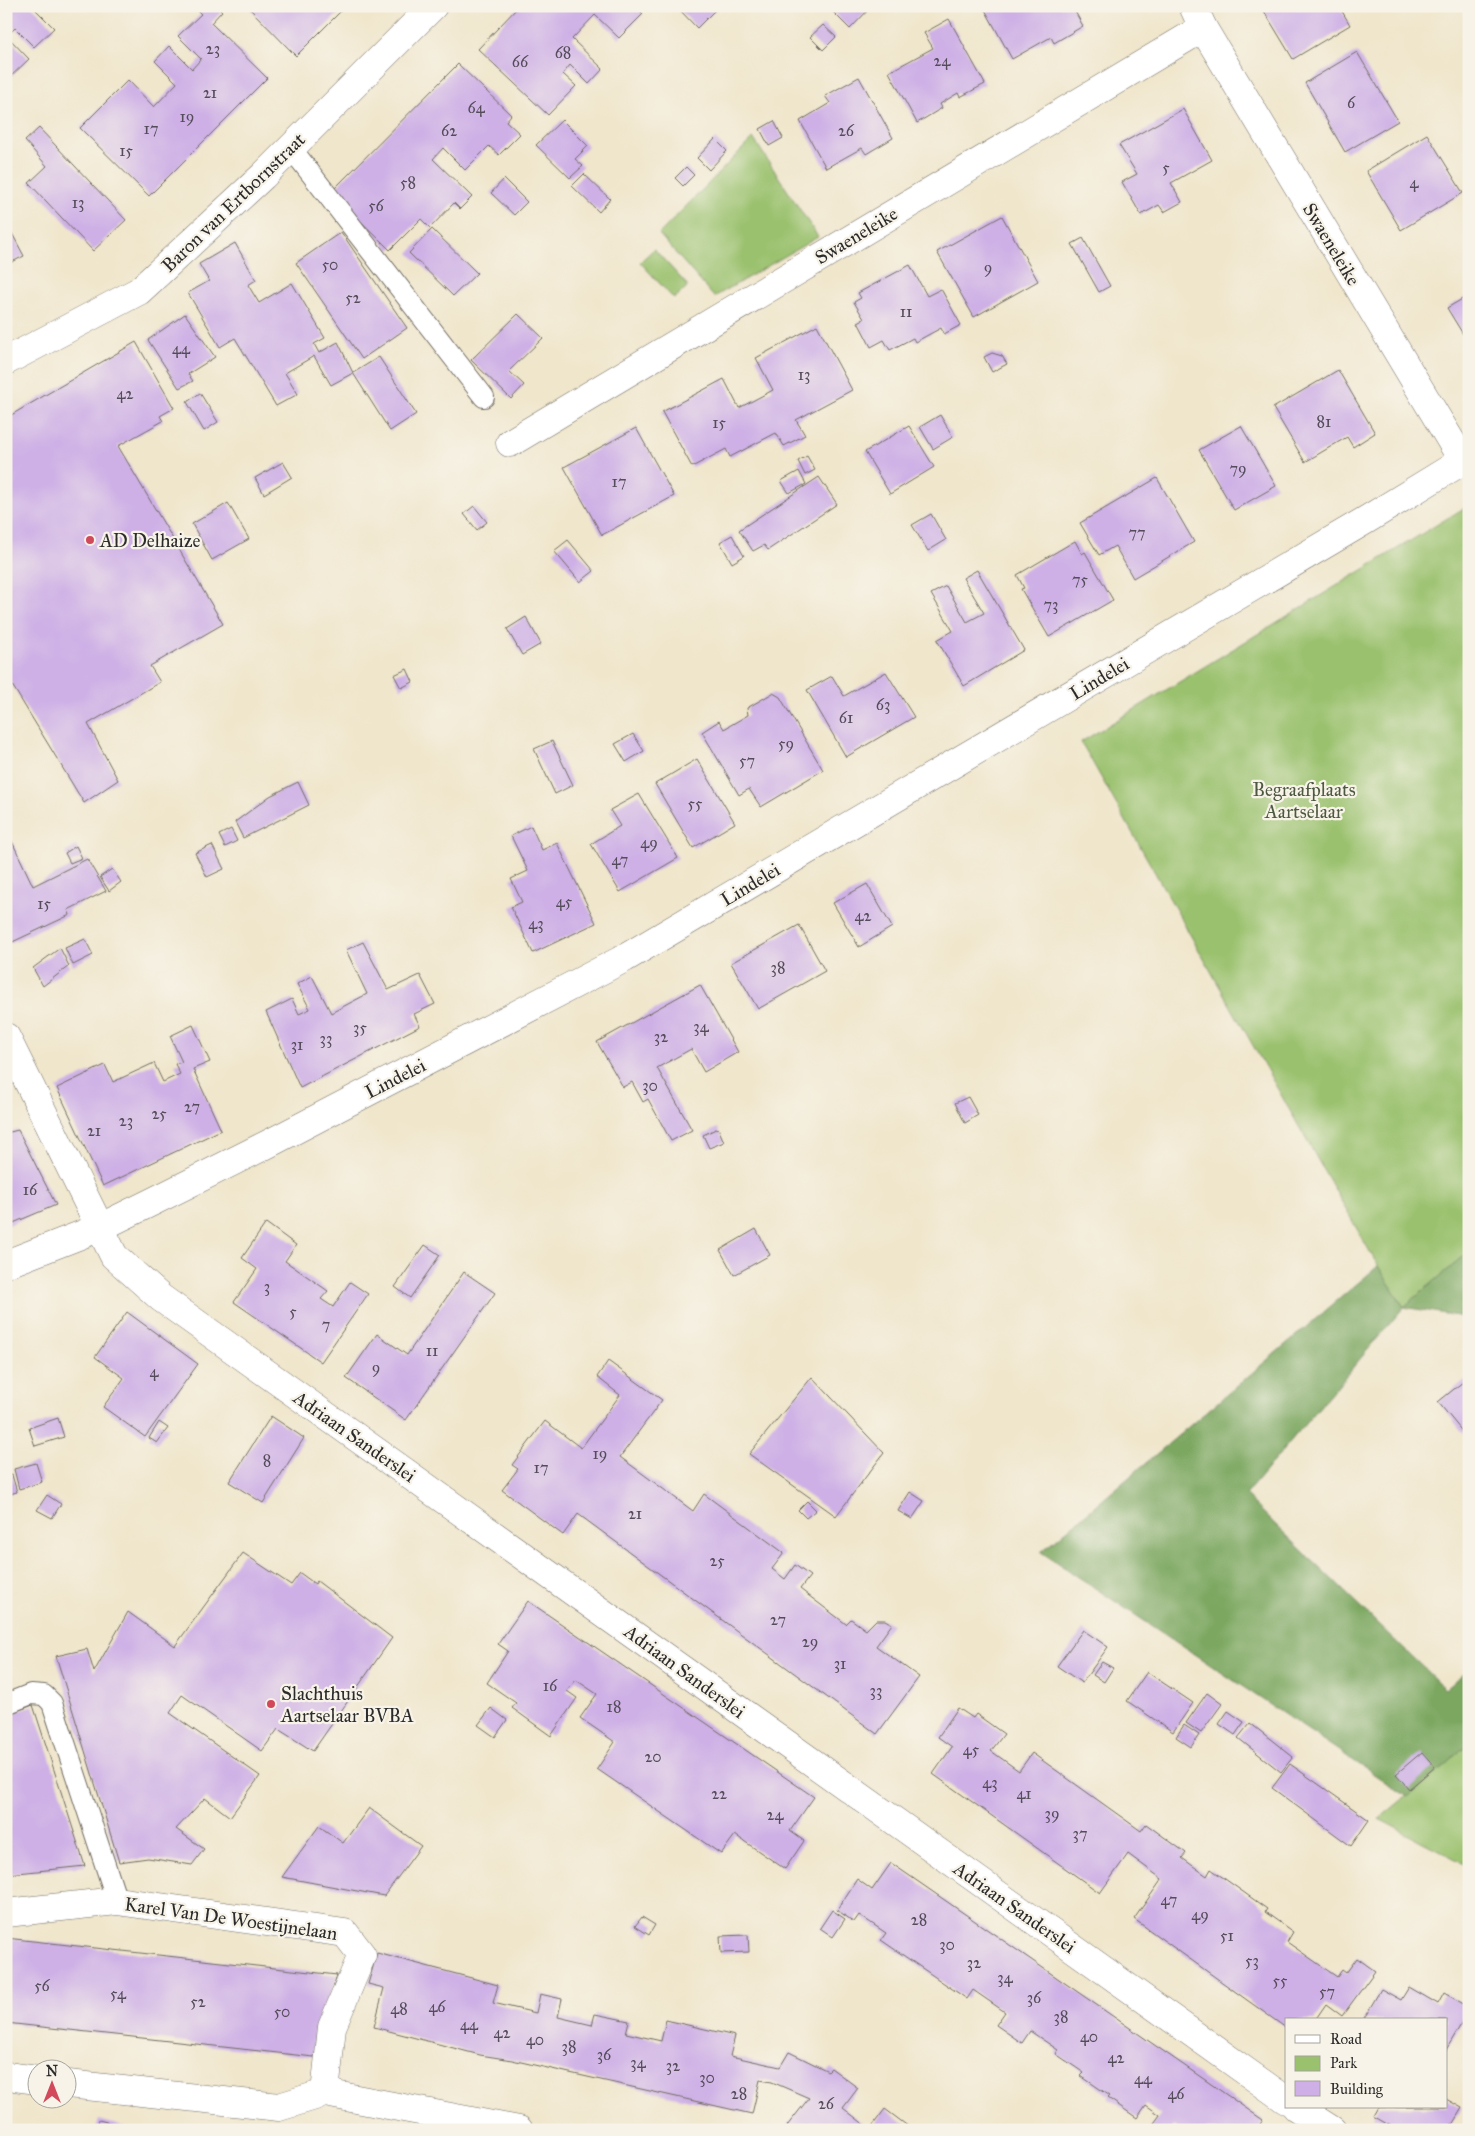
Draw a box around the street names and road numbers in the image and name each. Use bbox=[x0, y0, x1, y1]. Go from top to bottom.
street label: Baron van Ertbornstraat bbox=[157, 128, 310, 277]
street label: Swaeneleike bbox=[1298, 199, 1365, 290]
street label: Swaeneleike bbox=[811, 202, 902, 269]
street label: Lindelei bbox=[1065, 652, 1133, 705]
street label: Lindelei bbox=[716, 858, 784, 911]
street label: Lindelei bbox=[361, 1053, 429, 1103]
street label: Adriaan Sanderslei bbox=[288, 1385, 420, 1487]
street label: Adriaan Sanderslei bbox=[619, 1619, 750, 1723]
street label: Adriaan Sanderslei bbox=[948, 1856, 1080, 1958]
street label: Karel Van De Woestijnelaan bbox=[123, 1892, 339, 1945]

